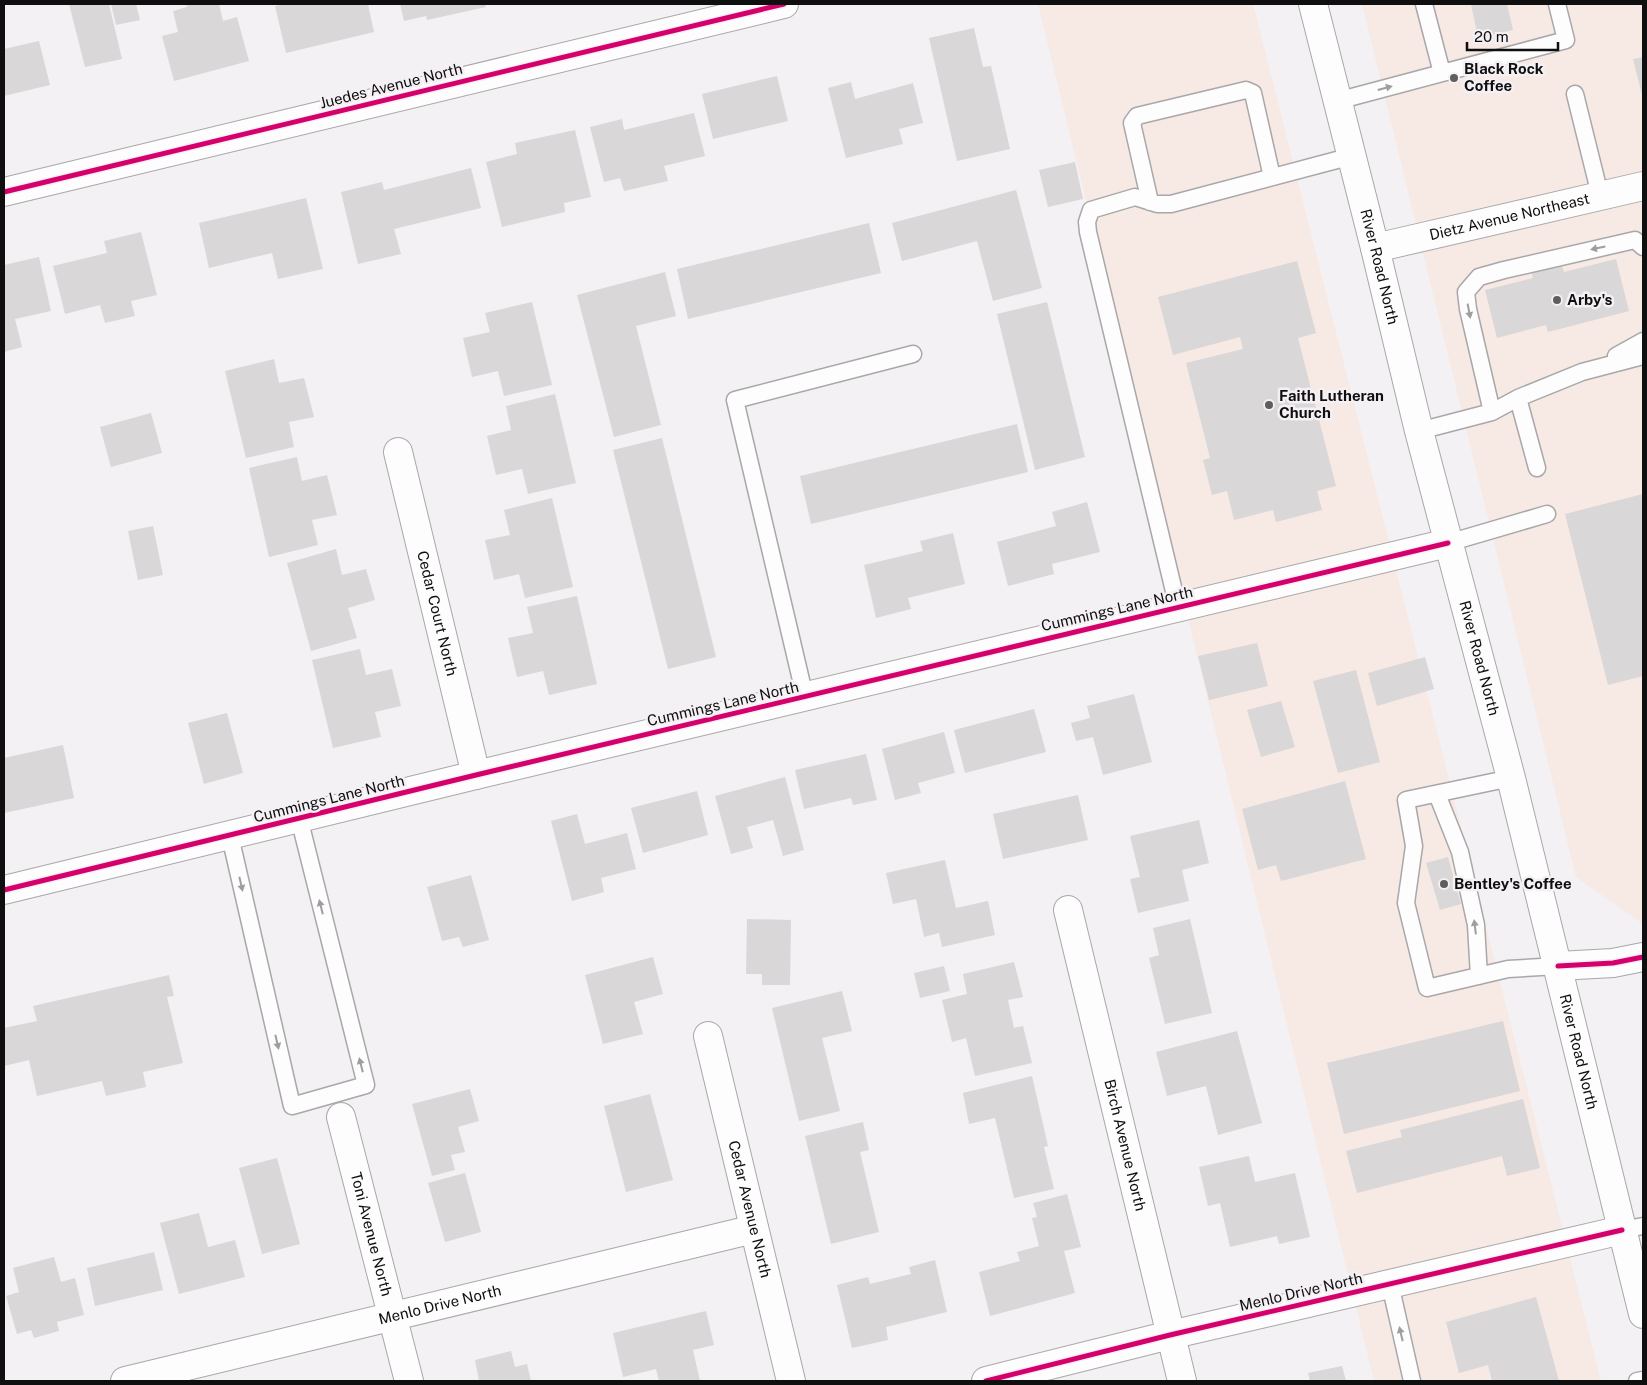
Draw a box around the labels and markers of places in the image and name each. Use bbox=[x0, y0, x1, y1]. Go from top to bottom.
place label: Black Rock Coffee bbox=[1464, 60, 1544, 94]
marker: Black Rock Coffee bbox=[1448, 72, 1460, 84]
place label: Arby's bbox=[1567, 291, 1612, 308]
marker: Arby's bbox=[1551, 294, 1563, 306]
place label: Faith Lutheran Church bbox=[1279, 387, 1384, 421]
marker: Faith Lutheran Church bbox=[1263, 399, 1275, 411]
place label: Bentley's Coffee bbox=[1454, 875, 1572, 892]
marker: Bentley's Coffee bbox=[1438, 878, 1450, 890]

